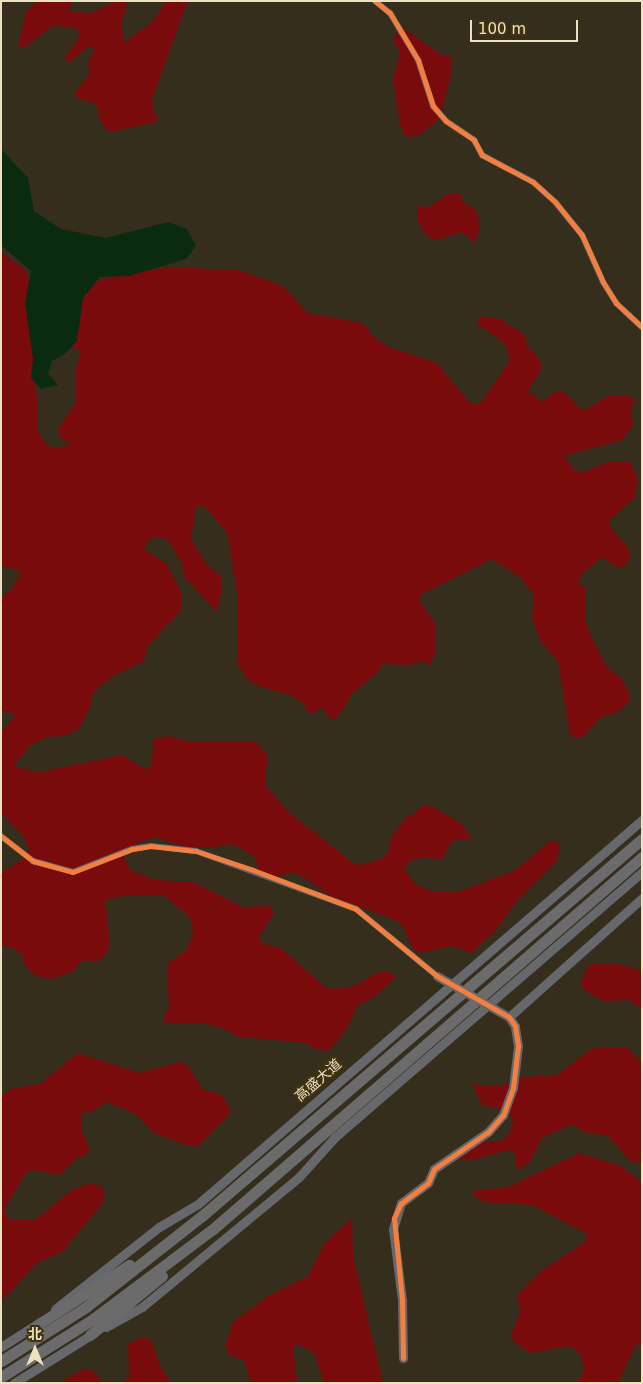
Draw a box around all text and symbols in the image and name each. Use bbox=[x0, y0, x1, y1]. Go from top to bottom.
scale bar bbox=[473, 10, 580, 42]
text: 100 m bbox=[478, 20, 526, 38]
street label: 高盛大道 bbox=[291, 1055, 345, 1105]
north arrow bbox=[10, 1324, 60, 1374]
text: 北 bbox=[28, 1326, 42, 1342]

